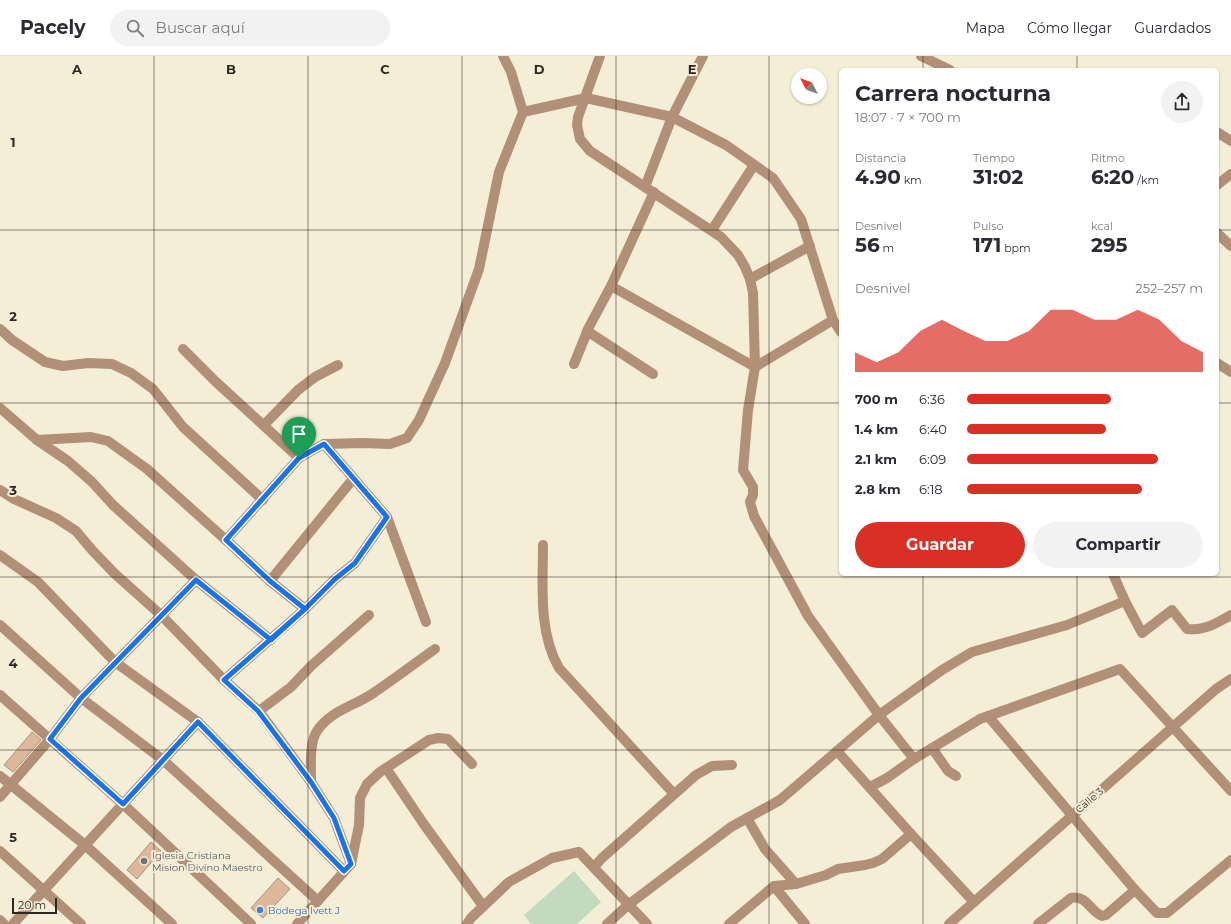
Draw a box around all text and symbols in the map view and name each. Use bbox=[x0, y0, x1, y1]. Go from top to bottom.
search box bbox=[110, 10, 390, 46]
text: Pacely bbox=[20, 16, 86, 39]
icon: search bbox=[124, 17, 146, 39]
text: Buscar aquí bbox=[156, 18, 245, 37]
text: Mapa bbox=[966, 19, 1005, 37]
text: Cómo llegar bbox=[1027, 19, 1112, 37]
text: Guardados bbox=[1134, 19, 1211, 37]
text: A bbox=[71, 61, 83, 77]
text: B bbox=[226, 61, 236, 77]
text: C bbox=[380, 61, 390, 77]
text: D bbox=[534, 61, 545, 77]
text: E bbox=[688, 61, 697, 77]
north arrow bbox=[791, 68, 827, 104]
map controls bbox=[791, 68, 827, 104]
text: Carrera nocturna bbox=[855, 80, 1051, 107]
button: share bbox=[1161, 81, 1203, 123]
text: 18:07 · 7 × 700 m bbox=[855, 109, 961, 125]
text: 1 bbox=[10, 134, 16, 150]
text: Distancia bbox=[855, 151, 906, 165]
text: Tiempo bbox=[973, 151, 1015, 165]
text: Ritmo bbox=[1091, 151, 1125, 165]
text: 4.90 bbox=[855, 165, 901, 189]
text: 31:02 bbox=[973, 165, 1023, 189]
text: 6:20 bbox=[1091, 165, 1134, 189]
text: km bbox=[901, 173, 922, 187]
text: /km bbox=[1134, 173, 1159, 187]
text: Desnivel bbox=[855, 219, 902, 233]
text: Pulso bbox=[973, 219, 1004, 233]
text: kcal bbox=[1091, 219, 1113, 233]
text: 56 bbox=[855, 233, 880, 257]
text: 171 bbox=[973, 233, 1001, 257]
text: 295 bbox=[1091, 233, 1127, 257]
text: m bbox=[880, 241, 894, 255]
text: bpm bbox=[1001, 241, 1031, 255]
text: Desnivel bbox=[855, 280, 910, 296]
text: 252–257 m bbox=[1135, 280, 1203, 296]
text: 2 bbox=[9, 308, 17, 324]
text: 700 m bbox=[855, 391, 898, 407]
text: 6:36 bbox=[919, 391, 945, 407]
pin bbox=[282, 417, 316, 458]
text: 1.4 km bbox=[855, 421, 898, 437]
text: 6:40 bbox=[919, 421, 947, 437]
icon: arrive bbox=[288, 423, 310, 445]
text: 2.1 km bbox=[855, 451, 897, 467]
text: 6:09 bbox=[919, 451, 946, 467]
text: 2.8 km bbox=[855, 481, 901, 497]
text: 6:18 bbox=[919, 481, 943, 497]
text: 3 bbox=[8, 482, 17, 498]
button: Guardar bbox=[855, 522, 1025, 568]
button: Compartir bbox=[1033, 522, 1203, 568]
text: 4 bbox=[9, 655, 18, 671]
street label: Calle 3 bbox=[1073, 785, 1106, 816]
text: 5 bbox=[9, 829, 17, 845]
place label: Iglesia Cristiana Mision Divino Maestro bbox=[152, 849, 263, 874]
marker: Iglesia Cristiana Mision Divino Maestro bbox=[139, 856, 149, 866]
scale bar bbox=[12, 896, 57, 915]
text: 20 m bbox=[18, 898, 46, 912]
place label: Bodega Ivett J bbox=[268, 904, 340, 917]
marker: Bodega Ivett J bbox=[255, 905, 265, 915]

